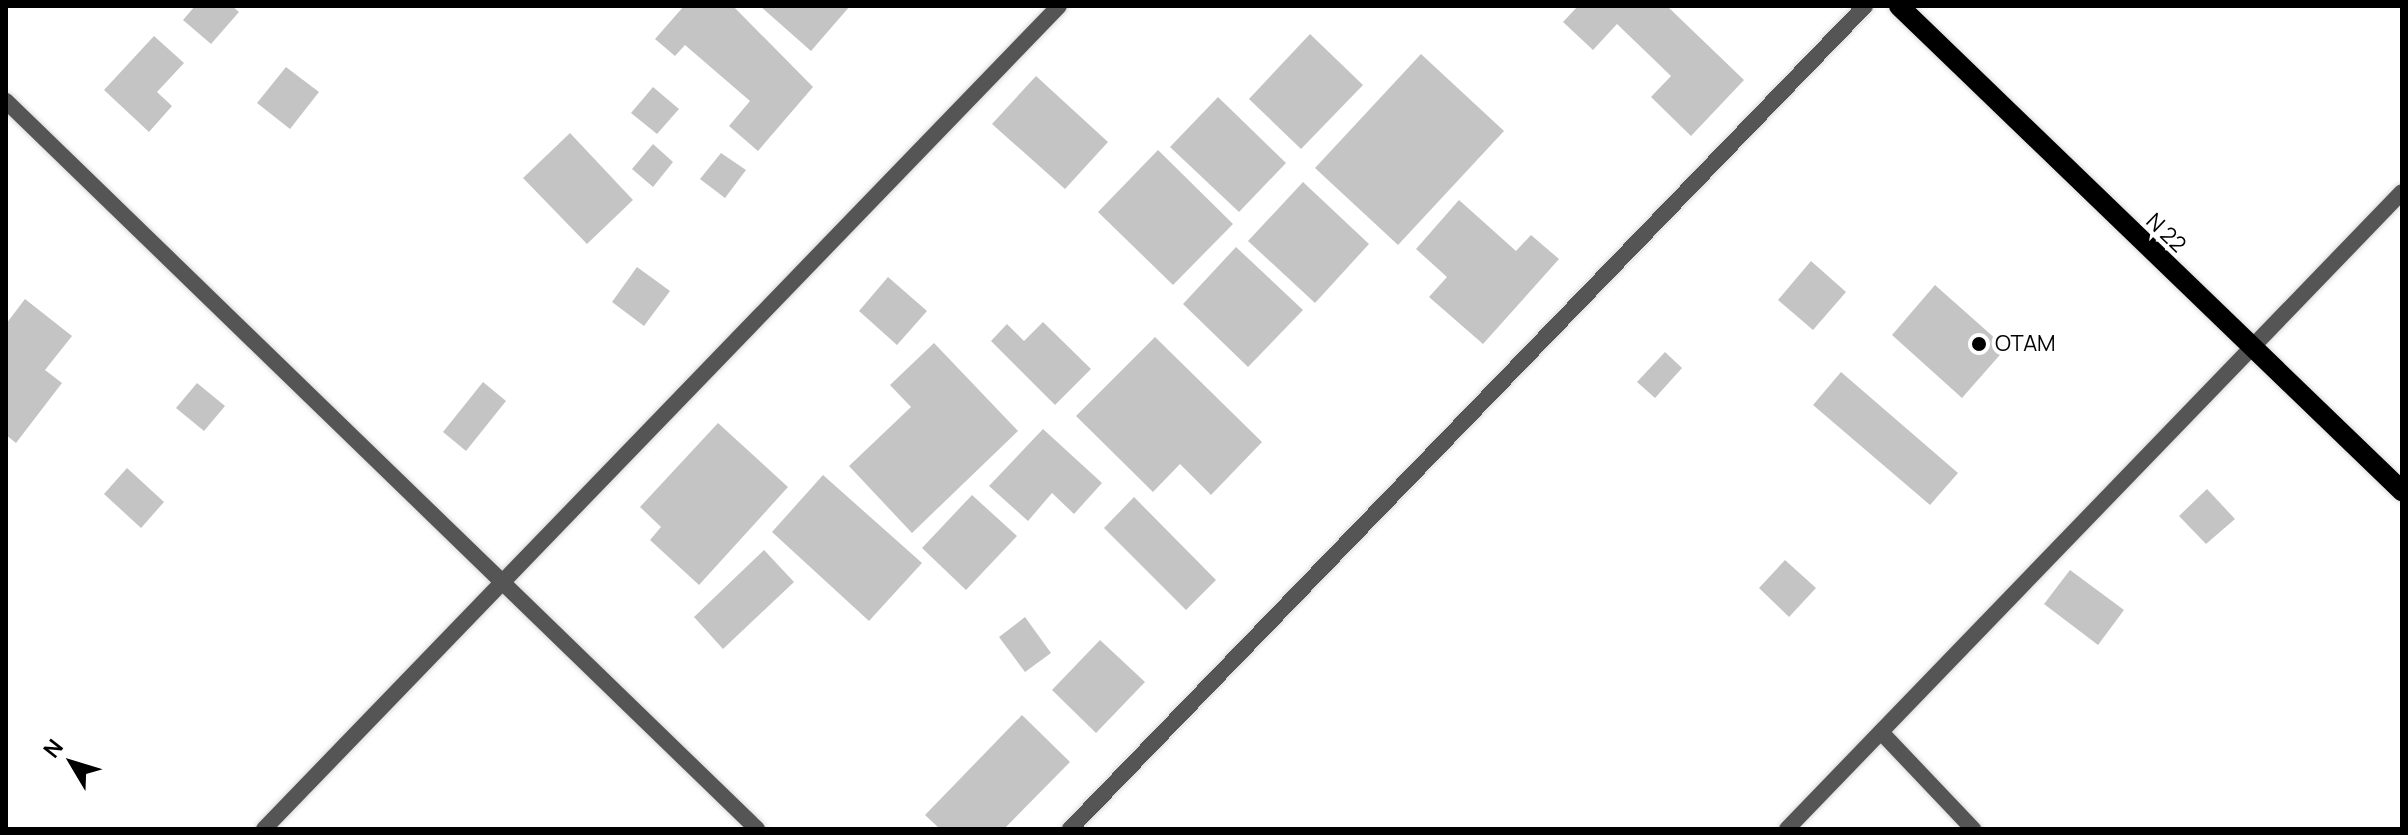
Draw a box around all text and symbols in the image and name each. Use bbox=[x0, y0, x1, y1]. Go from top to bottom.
street label: N 22 bbox=[2141, 208, 2191, 258]
place label: OTAM bbox=[1995, 331, 2056, 357]
marker: OTAM bbox=[1970, 335, 1988, 353]
north arrow bbox=[32, 723, 112, 803]
text: N bbox=[36, 733, 70, 764]

